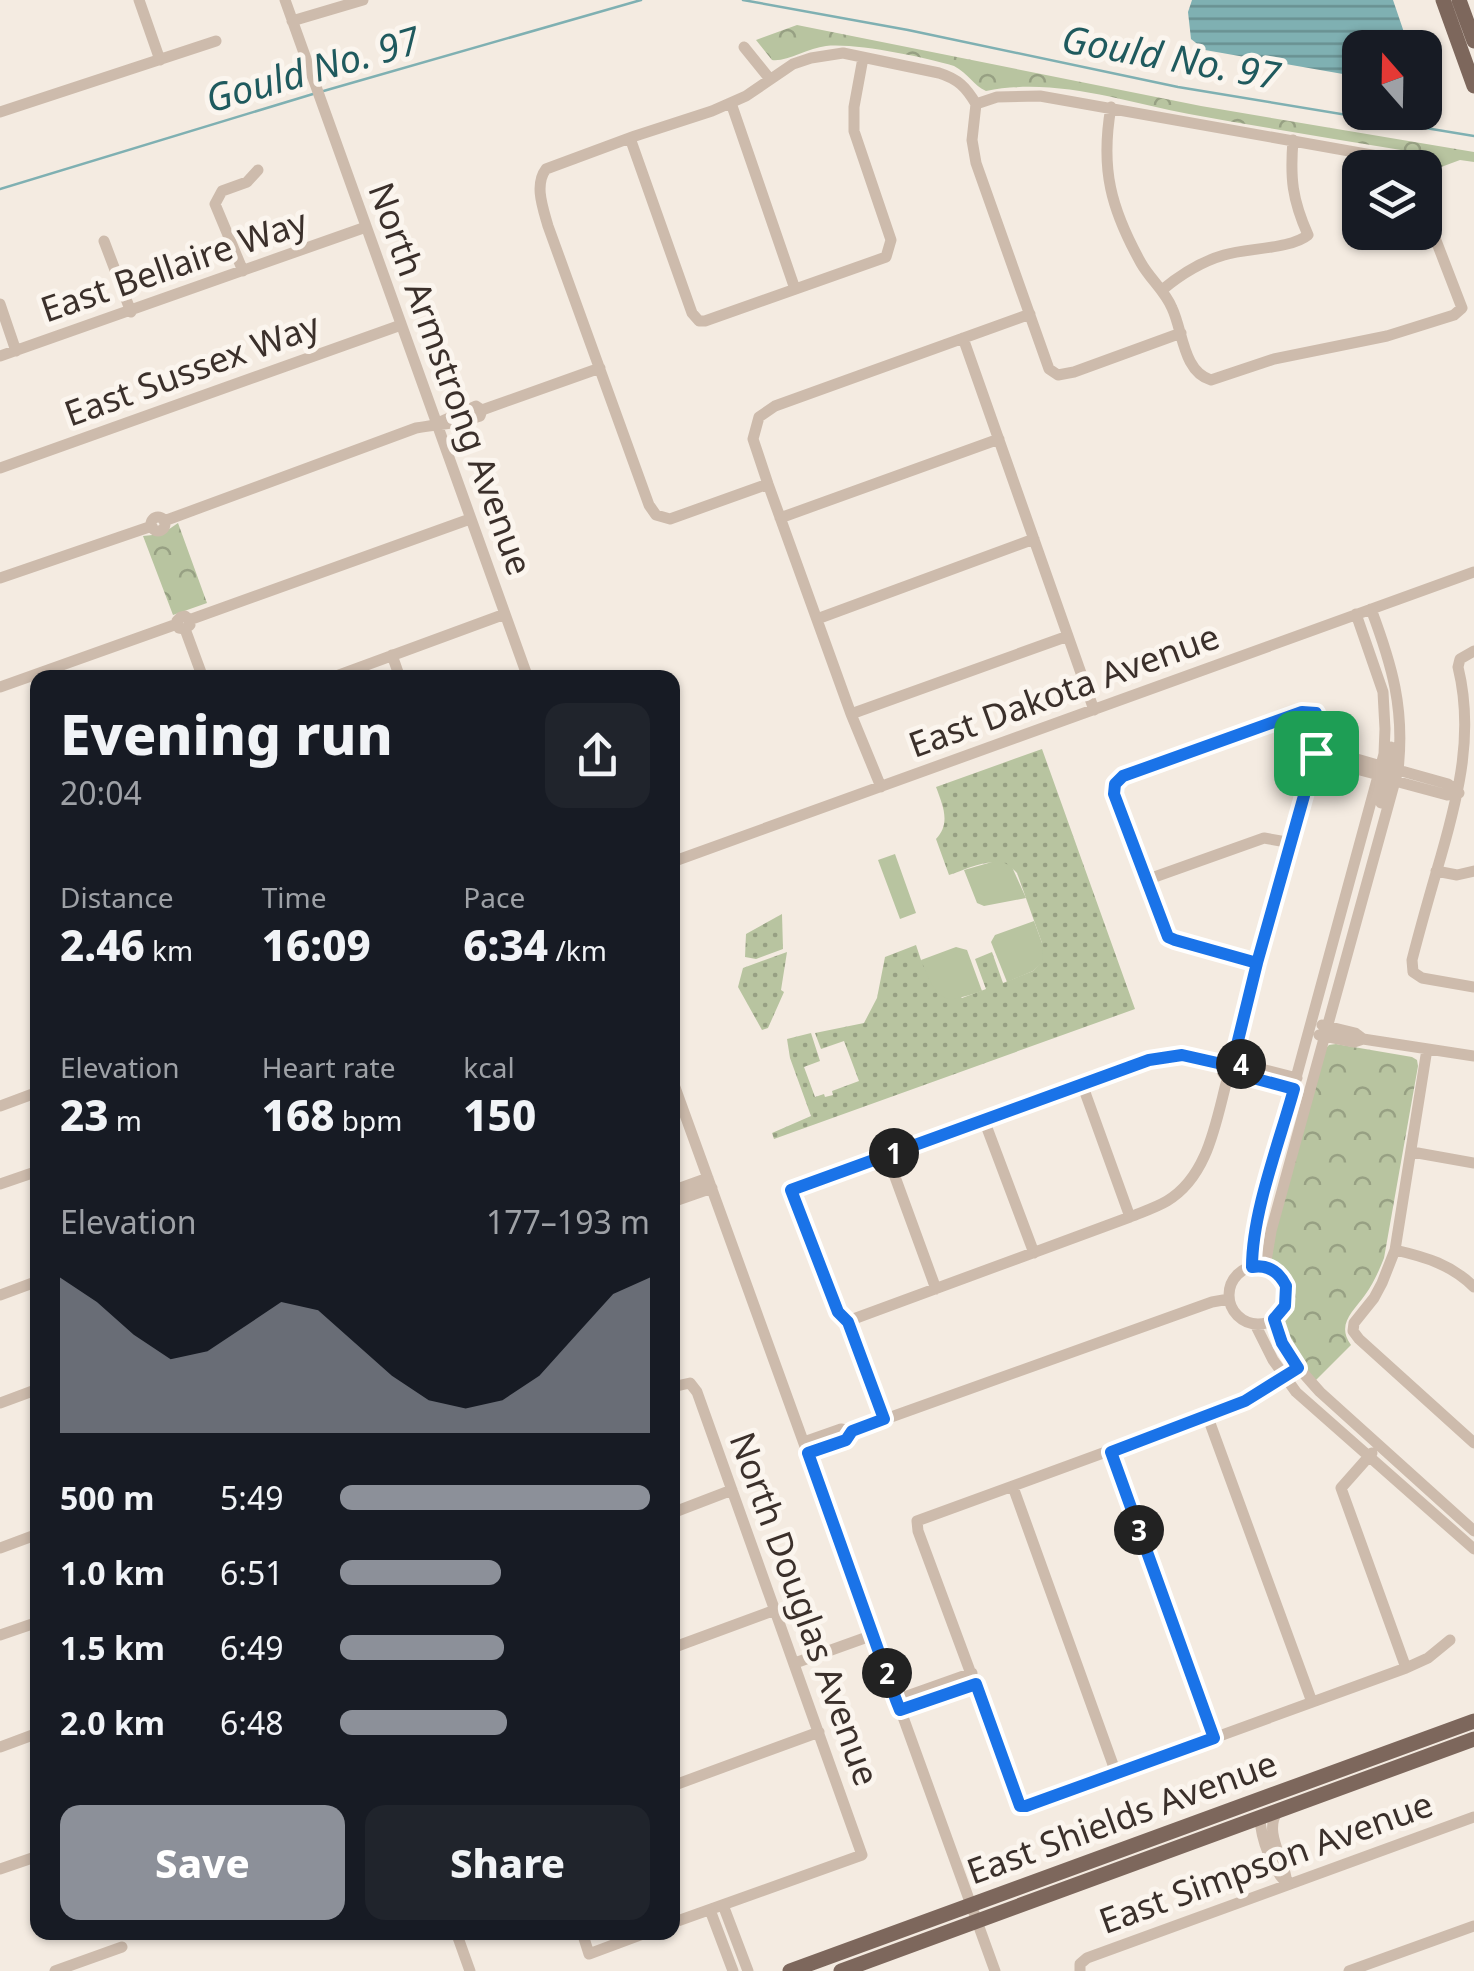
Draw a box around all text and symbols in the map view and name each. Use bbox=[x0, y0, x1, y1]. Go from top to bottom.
water label: Gould No. 97 bbox=[1058, 11, 1286, 101]
water label: Gould No. 97 bbox=[199, 12, 427, 123]
north arrow bbox=[1342, 30, 1442, 130]
map controls bbox=[1342, 30, 1442, 250]
button: layers bbox=[1342, 150, 1442, 250]
street label: North Armstrong Avenue bbox=[358, 176, 544, 581]
street label: East Bellaire Way bbox=[34, 197, 313, 332]
street label: East Sussex Way bbox=[58, 301, 326, 436]
street label: East Dakota Avenue bbox=[902, 612, 1225, 768]
text: Evening run bbox=[60, 696, 393, 771]
button: share bbox=[545, 703, 650, 808]
pin bbox=[1274, 711, 1359, 796]
icon: arrive bbox=[1289, 726, 1344, 781]
text: 20:04 bbox=[60, 771, 142, 814]
text: Distance bbox=[60, 878, 173, 916]
text: Time bbox=[262, 878, 326, 916]
text: Pace bbox=[463, 878, 525, 916]
text: 2.46 bbox=[60, 916, 145, 973]
text: 16:09 bbox=[262, 916, 371, 973]
text: 6:34 bbox=[463, 916, 548, 973]
text: km bbox=[145, 931, 193, 969]
text: /km bbox=[548, 931, 607, 969]
pin: 4 bbox=[1216, 1039, 1266, 1089]
text: 4 bbox=[1233, 1045, 1249, 1083]
text: Elevation bbox=[60, 1048, 180, 1086]
text: Heart rate bbox=[262, 1048, 395, 1086]
text: kcal bbox=[463, 1048, 515, 1086]
text: 23 bbox=[60, 1086, 109, 1143]
text: 168 bbox=[262, 1086, 334, 1143]
text: 150 bbox=[463, 1086, 536, 1143]
text: m bbox=[109, 1101, 142, 1139]
text: bpm bbox=[334, 1101, 402, 1139]
pin: 1 bbox=[869, 1128, 919, 1178]
text: 1 bbox=[886, 1134, 902, 1172]
text: Elevation bbox=[60, 1200, 197, 1243]
text: 177–193 m bbox=[486, 1200, 650, 1243]
street label: North Douglas Avenue bbox=[720, 1425, 891, 1792]
text: 500 m bbox=[60, 1476, 154, 1519]
text: 5:49 bbox=[220, 1476, 284, 1519]
pin: 3 bbox=[1114, 1505, 1164, 1555]
text: 3 bbox=[1131, 1511, 1147, 1549]
text: 1.0 km bbox=[60, 1551, 165, 1594]
text: 6:51 bbox=[220, 1551, 284, 1594]
text: 1.5 km bbox=[60, 1626, 165, 1669]
text: 6:49 bbox=[220, 1626, 284, 1669]
pin: 2 bbox=[862, 1648, 912, 1698]
text: 2 bbox=[879, 1654, 895, 1692]
text: 2.0 km bbox=[60, 1701, 165, 1744]
text: 6:48 bbox=[220, 1701, 284, 1744]
street label: East Shields Avenue bbox=[960, 1739, 1283, 1895]
street label: East Simpson Avenue bbox=[1092, 1779, 1439, 1944]
button: Save bbox=[60, 1805, 345, 1920]
button: Share bbox=[365, 1805, 650, 1920]

